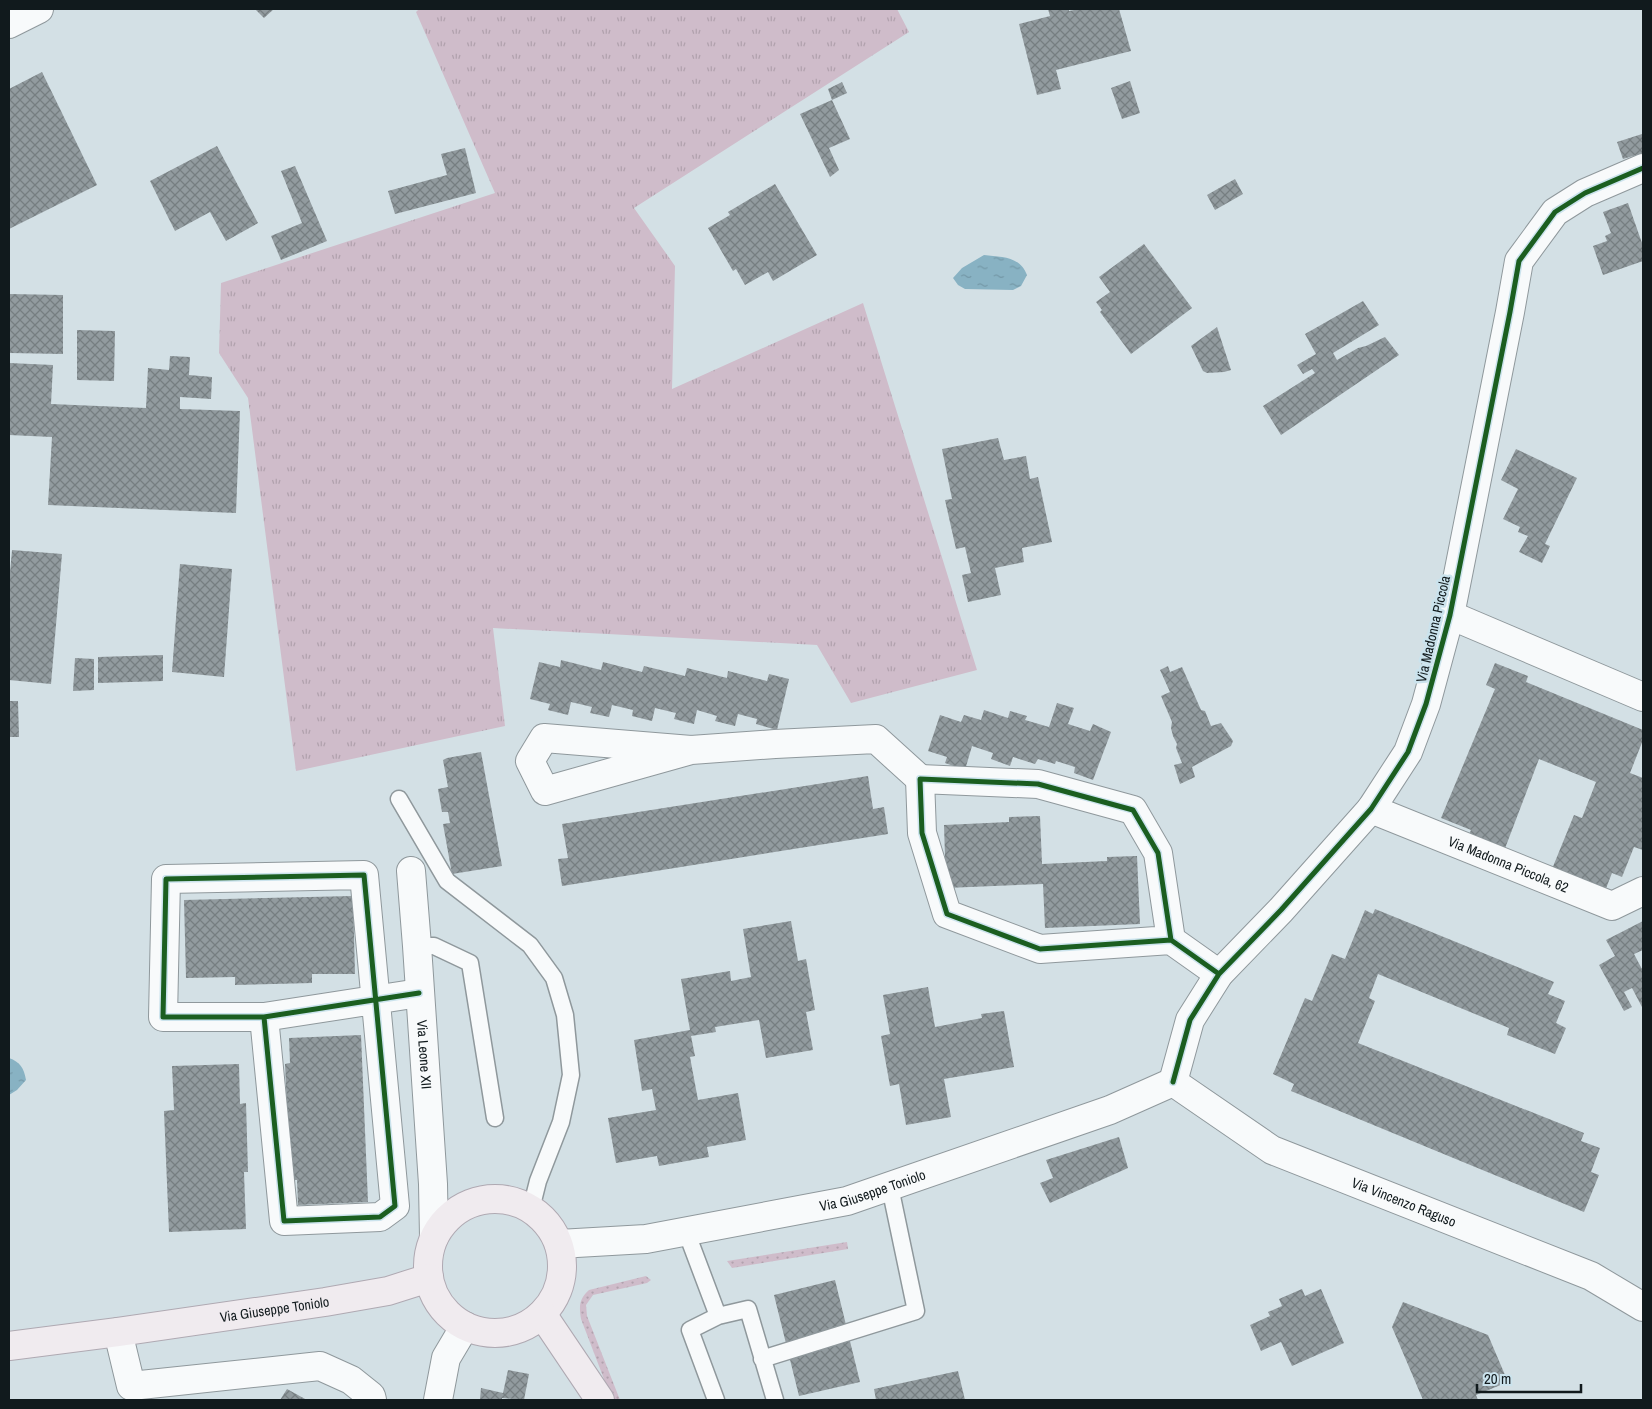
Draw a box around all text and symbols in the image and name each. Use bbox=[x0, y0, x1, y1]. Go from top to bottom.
street label: Via Madonna Piccola bbox=[1412, 573, 1454, 684]
street label: Via Madonna Piccola, 62 bbox=[1445, 832, 1571, 897]
street label: Via Leone XII bbox=[413, 1019, 436, 1090]
street label: Via Giuseppe Toniolo bbox=[818, 1166, 928, 1215]
street label: Via Vincenzo Raguso bbox=[1349, 1173, 1459, 1231]
street label: Via Giuseppe Toniolo bbox=[219, 1292, 331, 1326]
scale bar bbox=[1477, 1362, 1581, 1394]
text: 20 m bbox=[1484, 1368, 1511, 1389]

